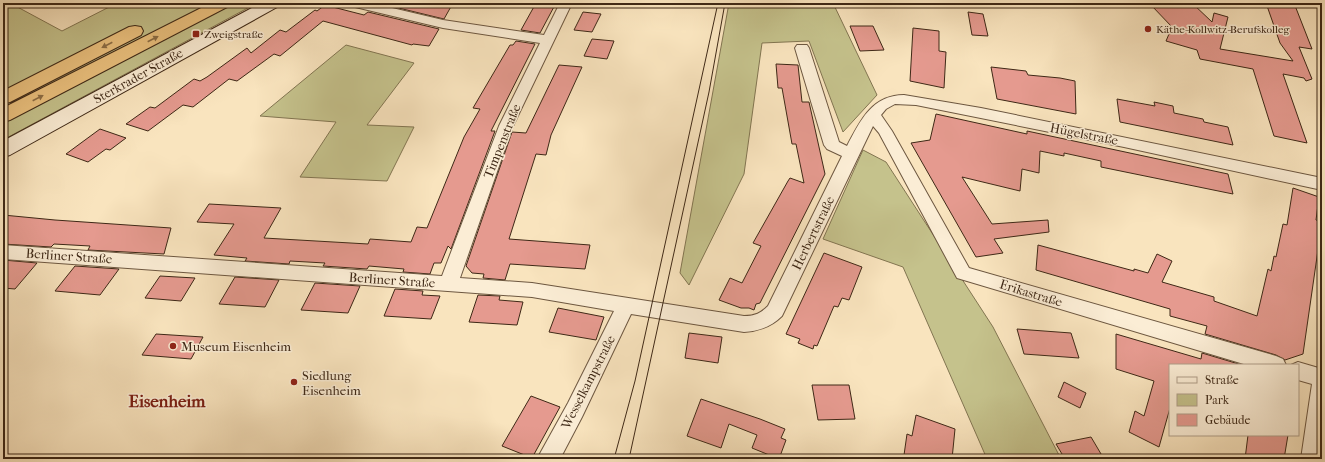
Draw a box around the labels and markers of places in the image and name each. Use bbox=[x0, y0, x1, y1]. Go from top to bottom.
place label: Käthe-Kollwitz-Berufskolleg bbox=[1156, 23, 1289, 36]
marker: Käthe-Kollwitz-Berufskolleg bbox=[1143, 24, 1153, 34]
place label: Zweigstraße bbox=[204, 28, 263, 41]
marker: Zweigstraße bbox=[191, 29, 201, 39]
place label: Museum Eisenheim bbox=[181, 339, 291, 354]
marker: Museum Eisenheim bbox=[168, 341, 178, 351]
place label: Siedlung Eisenheim bbox=[302, 368, 361, 398]
marker: Siedlung Eisenheim bbox=[289, 377, 299, 387]

